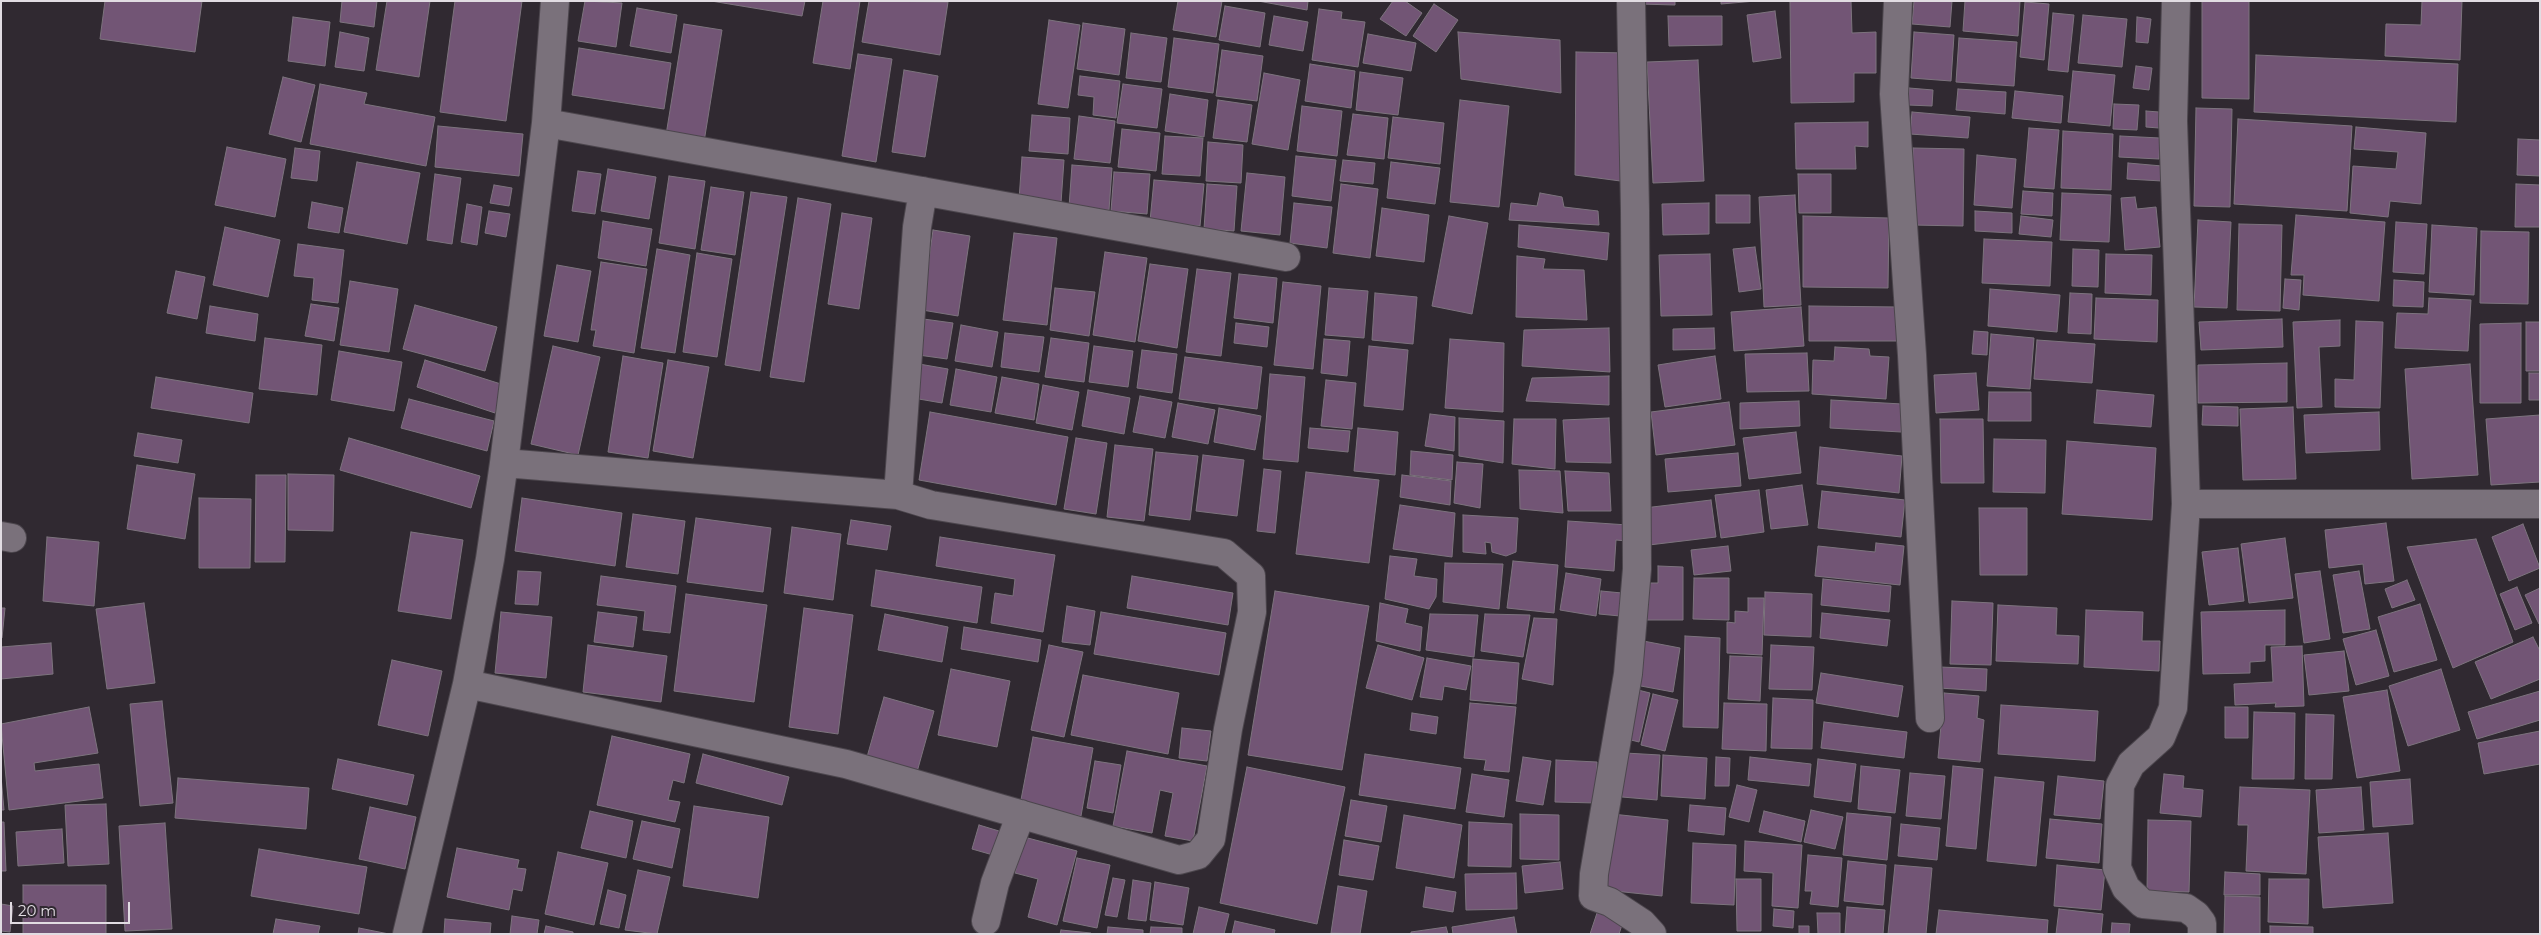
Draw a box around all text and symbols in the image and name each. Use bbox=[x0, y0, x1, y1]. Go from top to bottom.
scale bar bbox=[12, 892, 132, 924]
text: 20 m bbox=[18, 901, 56, 920]

